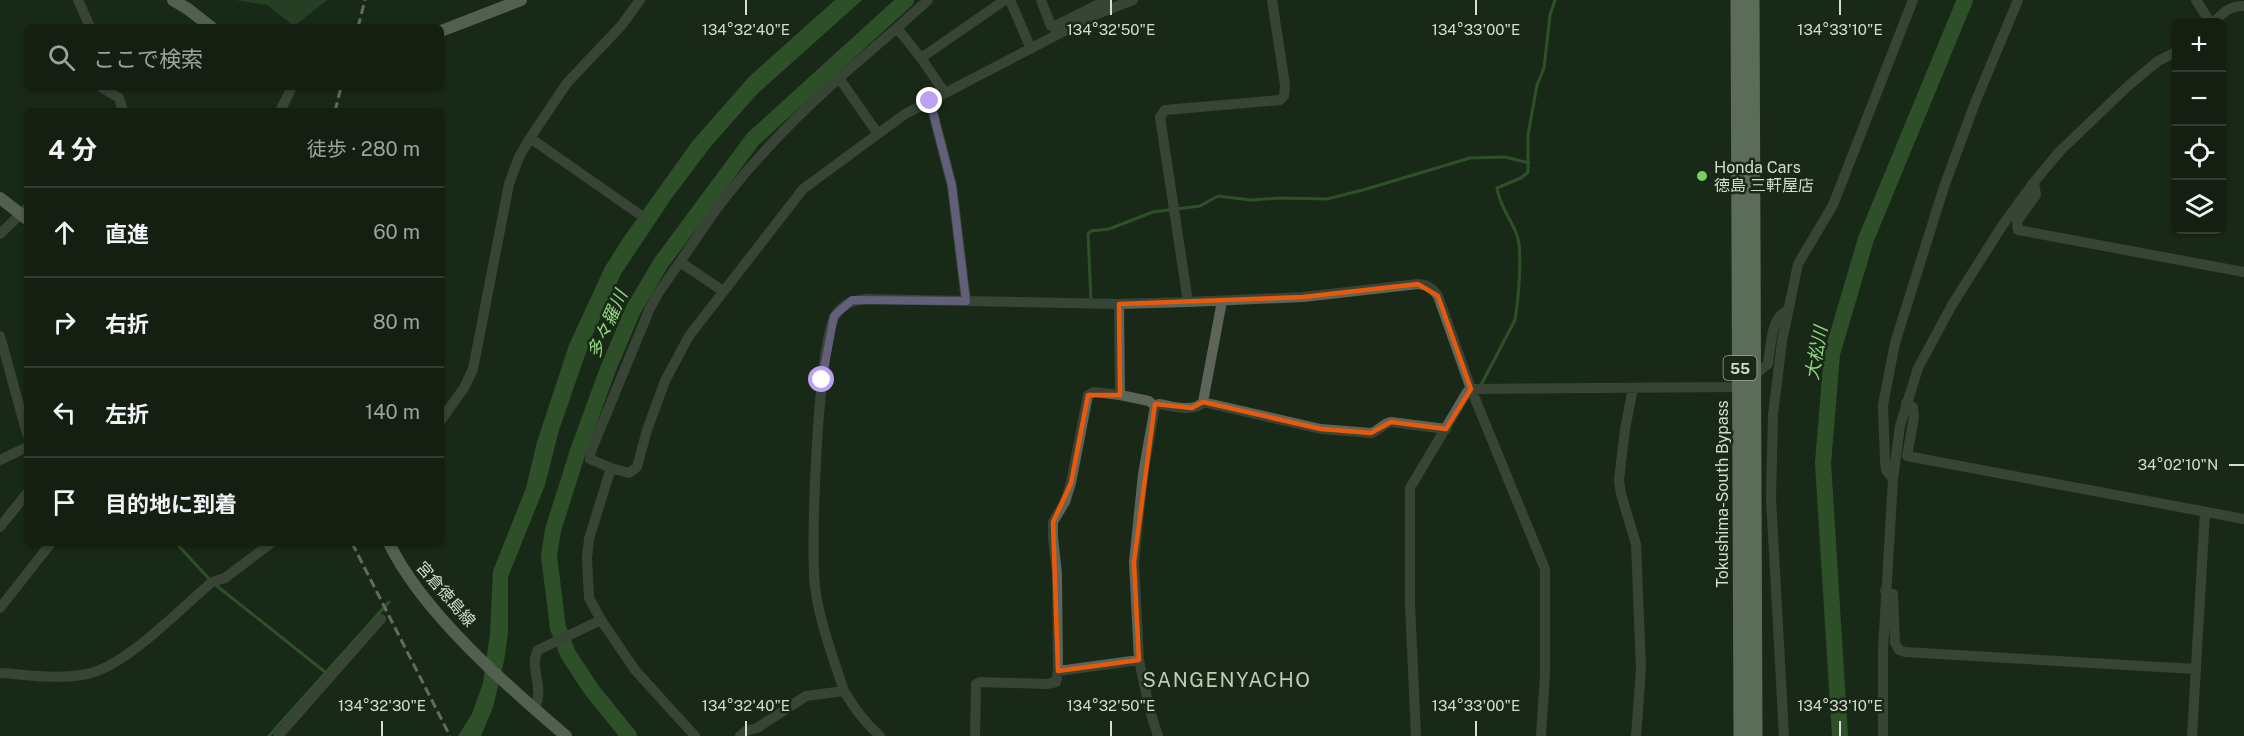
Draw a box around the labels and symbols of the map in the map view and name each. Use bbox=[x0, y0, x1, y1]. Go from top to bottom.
text: 134°32'40"E bbox=[702, 21, 790, 38]
text: 134°32'50"E bbox=[1067, 21, 1155, 38]
text: 134°33'00"E bbox=[1432, 21, 1520, 38]
text: 134°33'10"E bbox=[1797, 21, 1883, 38]
route end bbox=[916, 87, 942, 113]
place label: Honda Cars 徳島 三軒屋店 bbox=[1714, 158, 1814, 195]
marker: Honda Cars 徳島 三軒屋店 bbox=[1695, 169, 1709, 183]
water label: 多々羅川 bbox=[583, 285, 632, 361]
water label: 大松川 bbox=[1801, 323, 1831, 381]
road number: 55 bbox=[1724, 356, 1756, 380]
route start bbox=[808, 366, 834, 392]
street label: Tokushima-South Bypass bbox=[1713, 400, 1732, 588]
text: 34°02'10"N bbox=[2138, 456, 2218, 473]
street label: 宮倉徳島線 bbox=[413, 558, 479, 630]
district label: SANGENYACHO bbox=[1143, 668, 1311, 692]
text: 134°32'30"E bbox=[338, 697, 426, 714]
text: 134°32'40"E bbox=[702, 697, 790, 714]
text: 134°32'50"E bbox=[1067, 697, 1155, 714]
text: 134°33'00"E bbox=[1432, 697, 1520, 714]
text: 134°33'10"E bbox=[1797, 697, 1883, 714]

